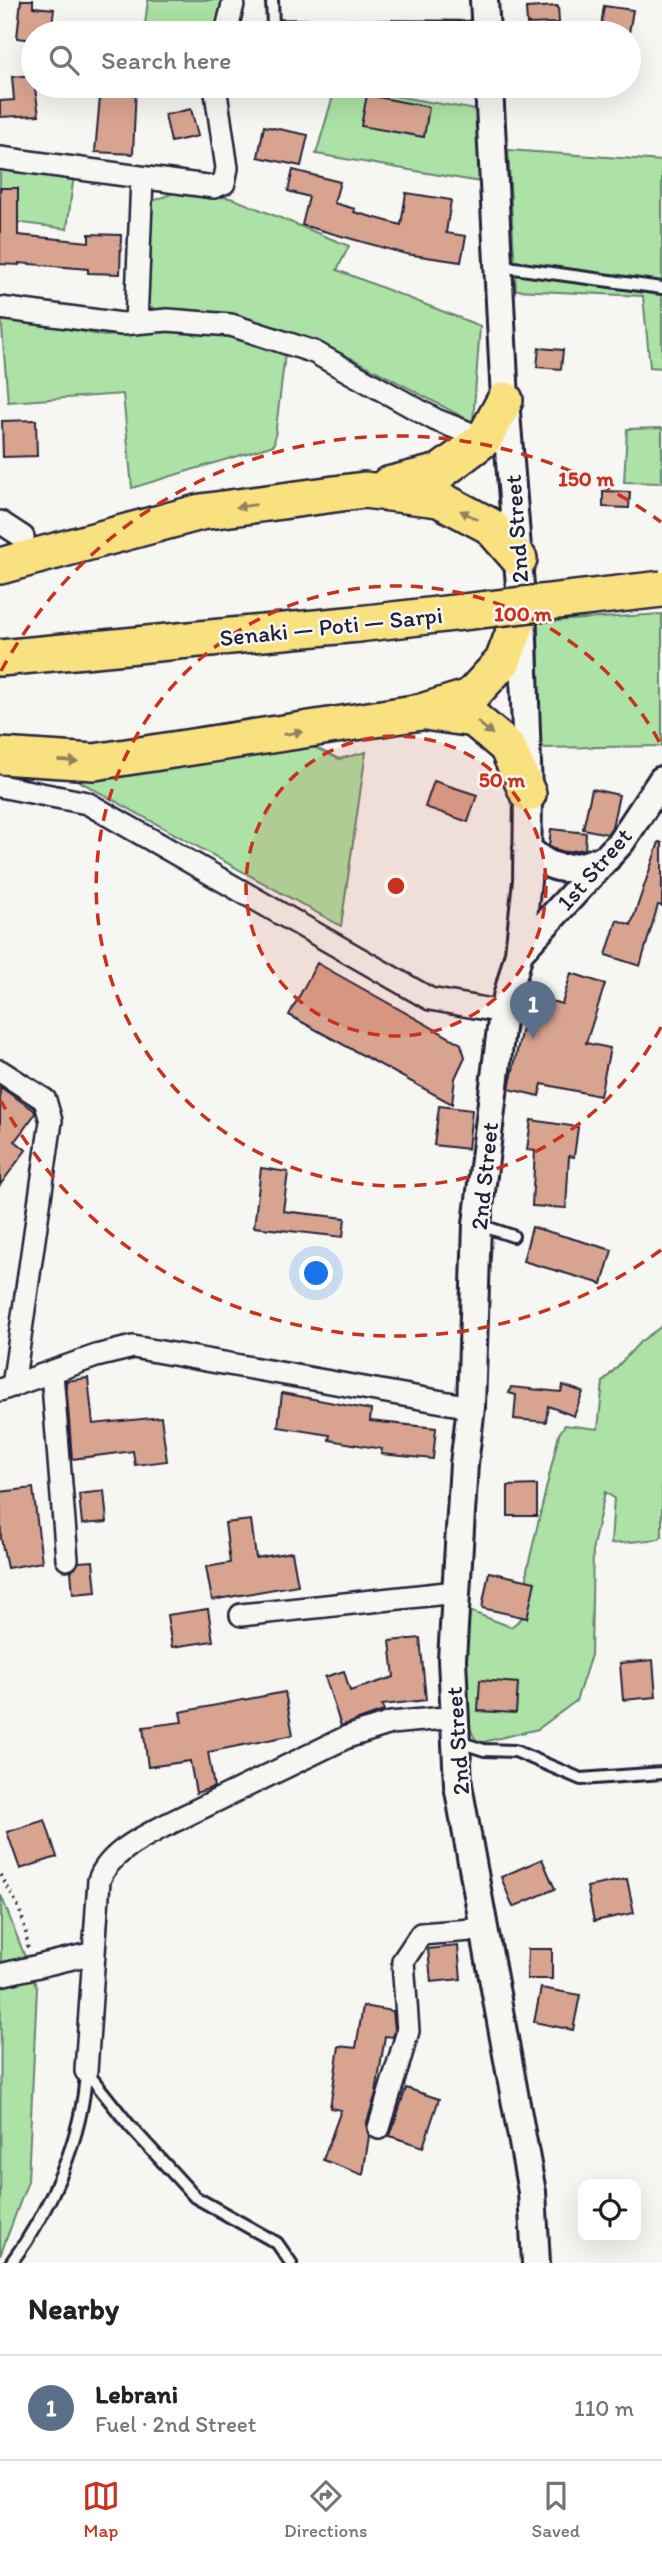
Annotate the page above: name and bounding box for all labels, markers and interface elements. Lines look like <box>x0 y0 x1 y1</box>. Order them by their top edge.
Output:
search box <box>21 21 641 98</box>
icon: search <box>45 41 83 79</box>
text: Search here <box>101 44 231 76</box>
text: 150 m <box>558 466 614 491</box>
street label: 2nd Street <box>498 474 534 584</box>
one-way arrow <box>235 500 257 511</box>
one-way arrow <box>458 509 478 521</box>
street label: Senaki — Poti — Sarpi <box>218 600 444 652</box>
text: 100 m <box>494 601 552 626</box>
one-way arrow <box>476 721 494 736</box>
one-way arrow <box>282 727 304 738</box>
one-way arrow <box>57 756 79 767</box>
text: 50 m <box>479 767 526 792</box>
street label: 1st Street <box>550 822 638 916</box>
centre of rings <box>384 874 408 898</box>
pin: 1 <box>510 981 556 1039</box>
street label: 2nd Street <box>464 1121 504 1231</box>
your location <box>299 1256 333 1290</box>
street label: 2nd Street <box>439 1686 475 1796</box>
map controls <box>578 2179 641 2242</box>
button: locate <box>578 2179 641 2242</box>
text: Nearby <box>28 2290 119 2327</box>
text: Lebrani <box>95 2378 178 2410</box>
text: 1 <box>46 2394 56 2422</box>
text: 110 m <box>574 2394 634 2422</box>
text: Fuel · 2nd Street <box>95 2410 256 2438</box>
tab: Map <box>82 2477 120 2542</box>
tab: Directions <box>284 2477 368 2542</box>
tab: Saved <box>532 2477 580 2542</box>

